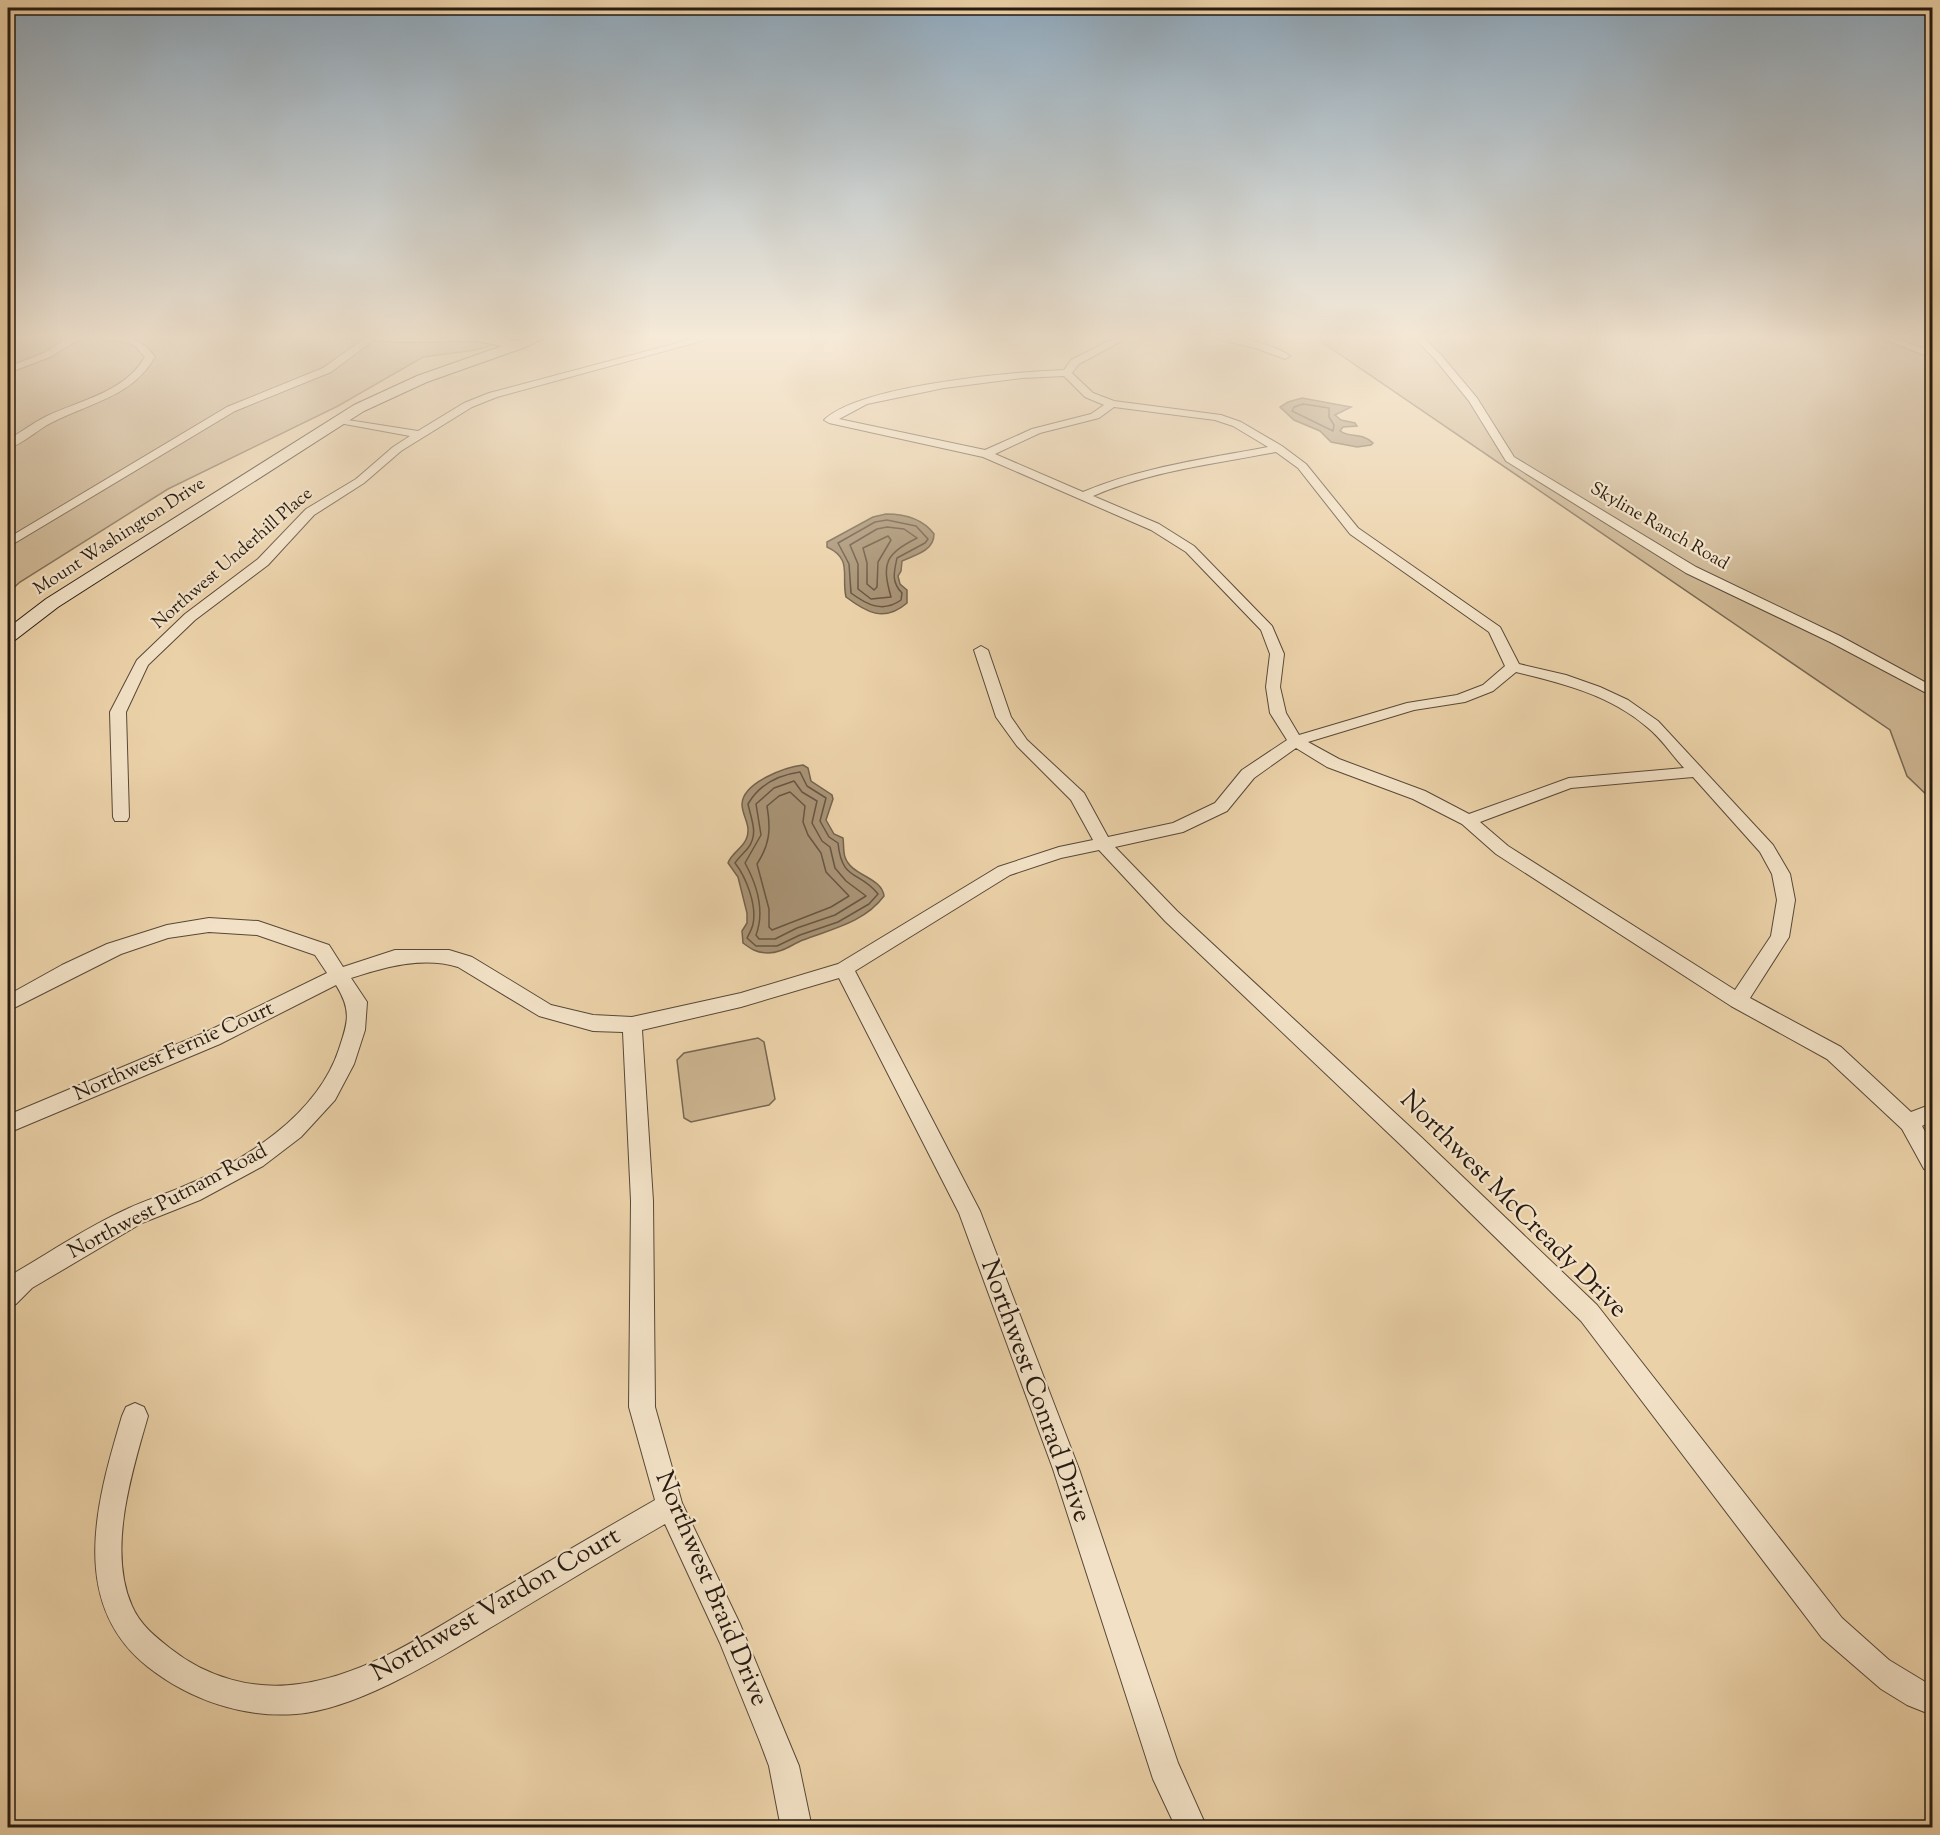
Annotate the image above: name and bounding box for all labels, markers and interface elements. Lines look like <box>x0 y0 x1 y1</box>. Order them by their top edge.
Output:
street label: Mount Washington Drive <box>29 472 211 602</box>
street label: Skyline Ranch Road <box>1585 477 1733 577</box>
street label: Northwest Underhill Place <box>147 482 319 636</box>
street label: Northwest Fernie Court <box>69 994 279 1110</box>
street label: Northwest McCready Drive <box>1391 1083 1635 1327</box>
street label: Northwest Putnam Road <box>63 1137 273 1267</box>
street label: Northwest Conrad Drive <box>970 1254 1100 1528</box>
street label: Northwest Braid Drive <box>645 1466 777 1712</box>
street label: Northwest Vardon Court <box>365 1518 628 1692</box>

